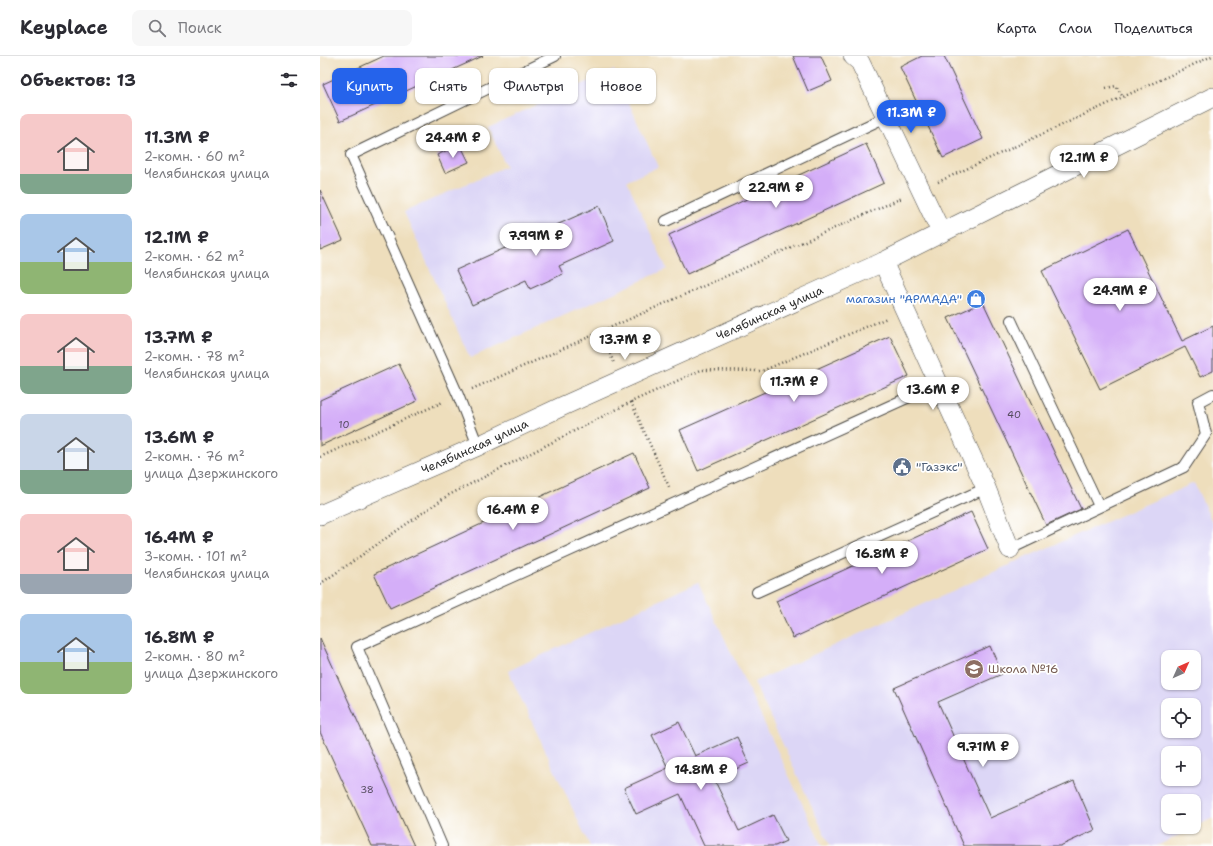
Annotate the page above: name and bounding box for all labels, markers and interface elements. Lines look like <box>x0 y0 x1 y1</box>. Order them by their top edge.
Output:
search box <box>132 10 412 46</box>
text: Keyplace <box>20 15 108 40</box>
icon: search <box>146 17 168 39</box>
text: Поиск <box>178 18 222 38</box>
text: Карта <box>996 19 1037 37</box>
text: Слои <box>1059 19 1092 37</box>
text: Поделиться <box>1114 19 1193 37</box>
chip: Купить <box>332 68 407 104</box>
chip: Снять <box>415 68 481 104</box>
chip: Фильтры <box>489 68 578 104</box>
chip: Новое <box>586 68 656 104</box>
text: Объектов: 13 <box>20 69 136 91</box>
icon: filters <box>278 69 300 91</box>
pin: 11.3M ₽ <box>874 100 948 134</box>
text: 11.3M ₽ <box>886 104 936 121</box>
pin: 24.4M ₽ <box>416 125 490 159</box>
text: 11.3M ₽ <box>144 126 210 148</box>
text: 24.4M ₽ <box>425 129 481 146</box>
icon: home <box>52 130 100 178</box>
pin: 12.1M ₽ <box>1047 145 1121 179</box>
text: 2-комн. · 60 m² <box>144 148 245 165</box>
text: 12.1M ₽ <box>1059 149 1109 166</box>
text: Челябинская улица <box>144 165 269 182</box>
pin: 22.9M ₽ <box>739 175 813 209</box>
text: 22.9M ₽ <box>748 179 804 196</box>
pin: 7.99M ₽ <box>499 223 573 257</box>
text: 12.1M ₽ <box>144 226 209 248</box>
text: 7.99M ₽ <box>508 227 564 244</box>
icon: home <box>52 230 100 278</box>
text: 2-комн. · 62 m² <box>144 248 244 265</box>
text: Челябинская улица <box>144 265 269 282</box>
pin: 24.9M ₽ <box>1083 278 1157 312</box>
street label: Челябинская улица <box>714 282 826 344</box>
text: 24.9M ₽ <box>1092 282 1148 299</box>
shop icon: магазин "АРМАДА" <box>965 288 987 310</box>
place label: магазин "АРМАДА" <box>846 291 962 307</box>
text: 13.7M ₽ <box>144 326 213 348</box>
pin: 13.7M ₽ <box>588 327 662 361</box>
icon: home <box>52 330 100 378</box>
text: 13.7M ₽ <box>599 331 651 348</box>
text: 2-комн. · 78 m² <box>144 348 245 365</box>
text: Челябинская улица <box>144 365 269 382</box>
pin: 11.7M ₽ <box>757 369 831 403</box>
text: 11.7M ₽ <box>769 373 819 390</box>
pin: 13.6M ₽ <box>896 377 970 411</box>
text: 13.6M ₽ <box>906 381 960 398</box>
house number: 40 <box>1007 408 1021 421</box>
street label: Челябинская улица <box>419 415 531 478</box>
house number: 10 <box>339 418 349 431</box>
text: 13.6M ₽ <box>144 426 214 448</box>
icon: home <box>52 430 100 478</box>
text: 2-комн. · 76 m² <box>144 448 245 465</box>
public building icon: "Газэкс" <box>891 456 913 478</box>
place label: "Газэкс" <box>916 459 963 475</box>
text: улица Дзержинского <box>144 465 278 482</box>
pin: 16.4M ₽ <box>476 497 550 531</box>
text: 16.4M ₽ <box>486 501 540 518</box>
text: 16.4M ₽ <box>144 526 214 548</box>
icon: home <box>52 530 100 578</box>
pin: 16.8M ₽ <box>845 541 919 575</box>
text: 16.8M ₽ <box>855 545 909 562</box>
text: 3-комн. · 101 m² <box>144 548 247 565</box>
text: Челябинская улица <box>144 565 269 582</box>
text: 16.8M ₽ <box>144 626 215 648</box>
icon: home <box>52 630 100 678</box>
text: 2-комн. · 80 m² <box>144 648 245 665</box>
north arrow <box>1161 650 1201 690</box>
map controls <box>1161 650 1201 834</box>
school or university icon: Школа №16 <box>963 658 985 680</box>
place label: Школа №16 <box>988 661 1058 677</box>
text: улица Дзержинского <box>144 665 278 682</box>
button: locate <box>1161 698 1201 738</box>
pin: 9.71M ₽ <box>946 734 1020 768</box>
text: 9.71M ₽ <box>957 738 1009 755</box>
button: + <box>1161 746 1201 786</box>
pin: 14.8M ₽ <box>664 757 738 791</box>
text: 14.8M ₽ <box>674 761 728 778</box>
house number: 38 <box>360 783 374 796</box>
button: − <box>1161 794 1201 834</box>

